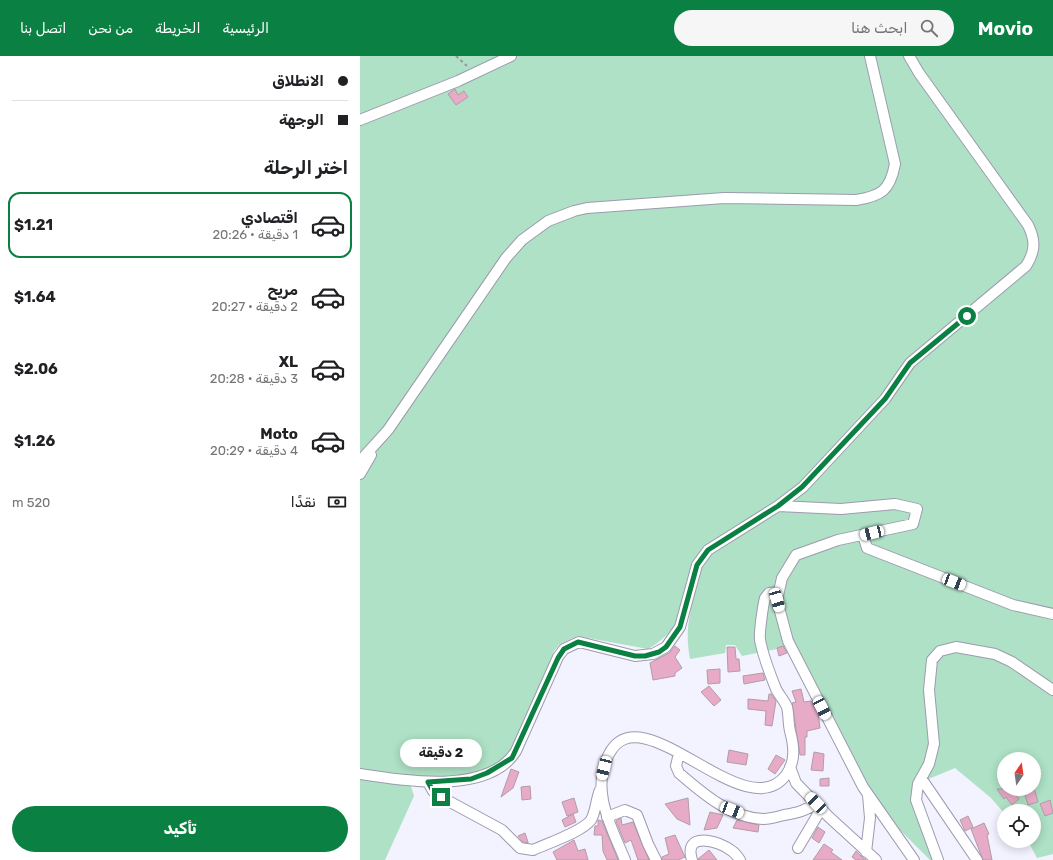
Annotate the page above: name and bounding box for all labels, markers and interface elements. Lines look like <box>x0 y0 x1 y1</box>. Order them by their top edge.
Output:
search box <box>674 10 954 46</box>
icon: search <box>918 17 940 39</box>
text: Movio <box>978 17 1033 40</box>
text: ابحث هنا <box>851 19 908 37</box>
text: اتصل بنا <box>20 20 66 37</box>
text: من نحن <box>88 20 133 37</box>
text: الخريطة <box>155 20 200 37</box>
text: الرئيسية <box>222 20 269 37</box>
text: الانطلاق <box>272 72 324 90</box>
text: الوجهة <box>279 111 324 129</box>
text: اختر الرحلة <box>264 157 348 179</box>
icon: car <box>310 207 346 243</box>
text: اقتصادي <box>241 209 298 227</box>
text: $1.21 <box>14 216 53 234</box>
text: 1 دقيقة · 20:26 <box>212 227 298 242</box>
icon: car <box>310 279 346 315</box>
text: مريح <box>267 281 298 299</box>
text: $1.64 <box>14 288 56 306</box>
text: 2 دقيقة · 20:27 <box>212 299 298 314</box>
route start <box>958 307 976 325</box>
icon: car <box>310 351 346 387</box>
text: XL <box>279 353 298 371</box>
text: $2.06 <box>14 360 58 378</box>
text: 3 دقيقة · 20:28 <box>210 371 298 386</box>
icon: car <box>310 423 346 459</box>
text: Moto <box>260 425 298 443</box>
text: $1.26 <box>14 432 55 450</box>
text: 4 دقيقة · 20:29 <box>210 443 298 458</box>
icon: cash <box>326 491 348 513</box>
text: نقدًا <box>291 493 316 511</box>
text: 520 m <box>12 495 50 510</box>
car <box>859 524 885 542</box>
car <box>941 572 967 592</box>
car <box>768 587 786 613</box>
car <box>811 695 833 721</box>
callout: 2 دقيقة <box>400 739 482 767</box>
text: 2 دقيقة <box>419 745 463 760</box>
north arrow <box>997 752 1041 796</box>
map controls <box>997 752 1041 848</box>
car <box>595 755 613 781</box>
route end <box>432 788 450 806</box>
car <box>803 790 829 816</box>
car <box>719 800 745 820</box>
button: locate <box>997 804 1041 848</box>
button: تأكيد <box>12 806 348 852</box>

